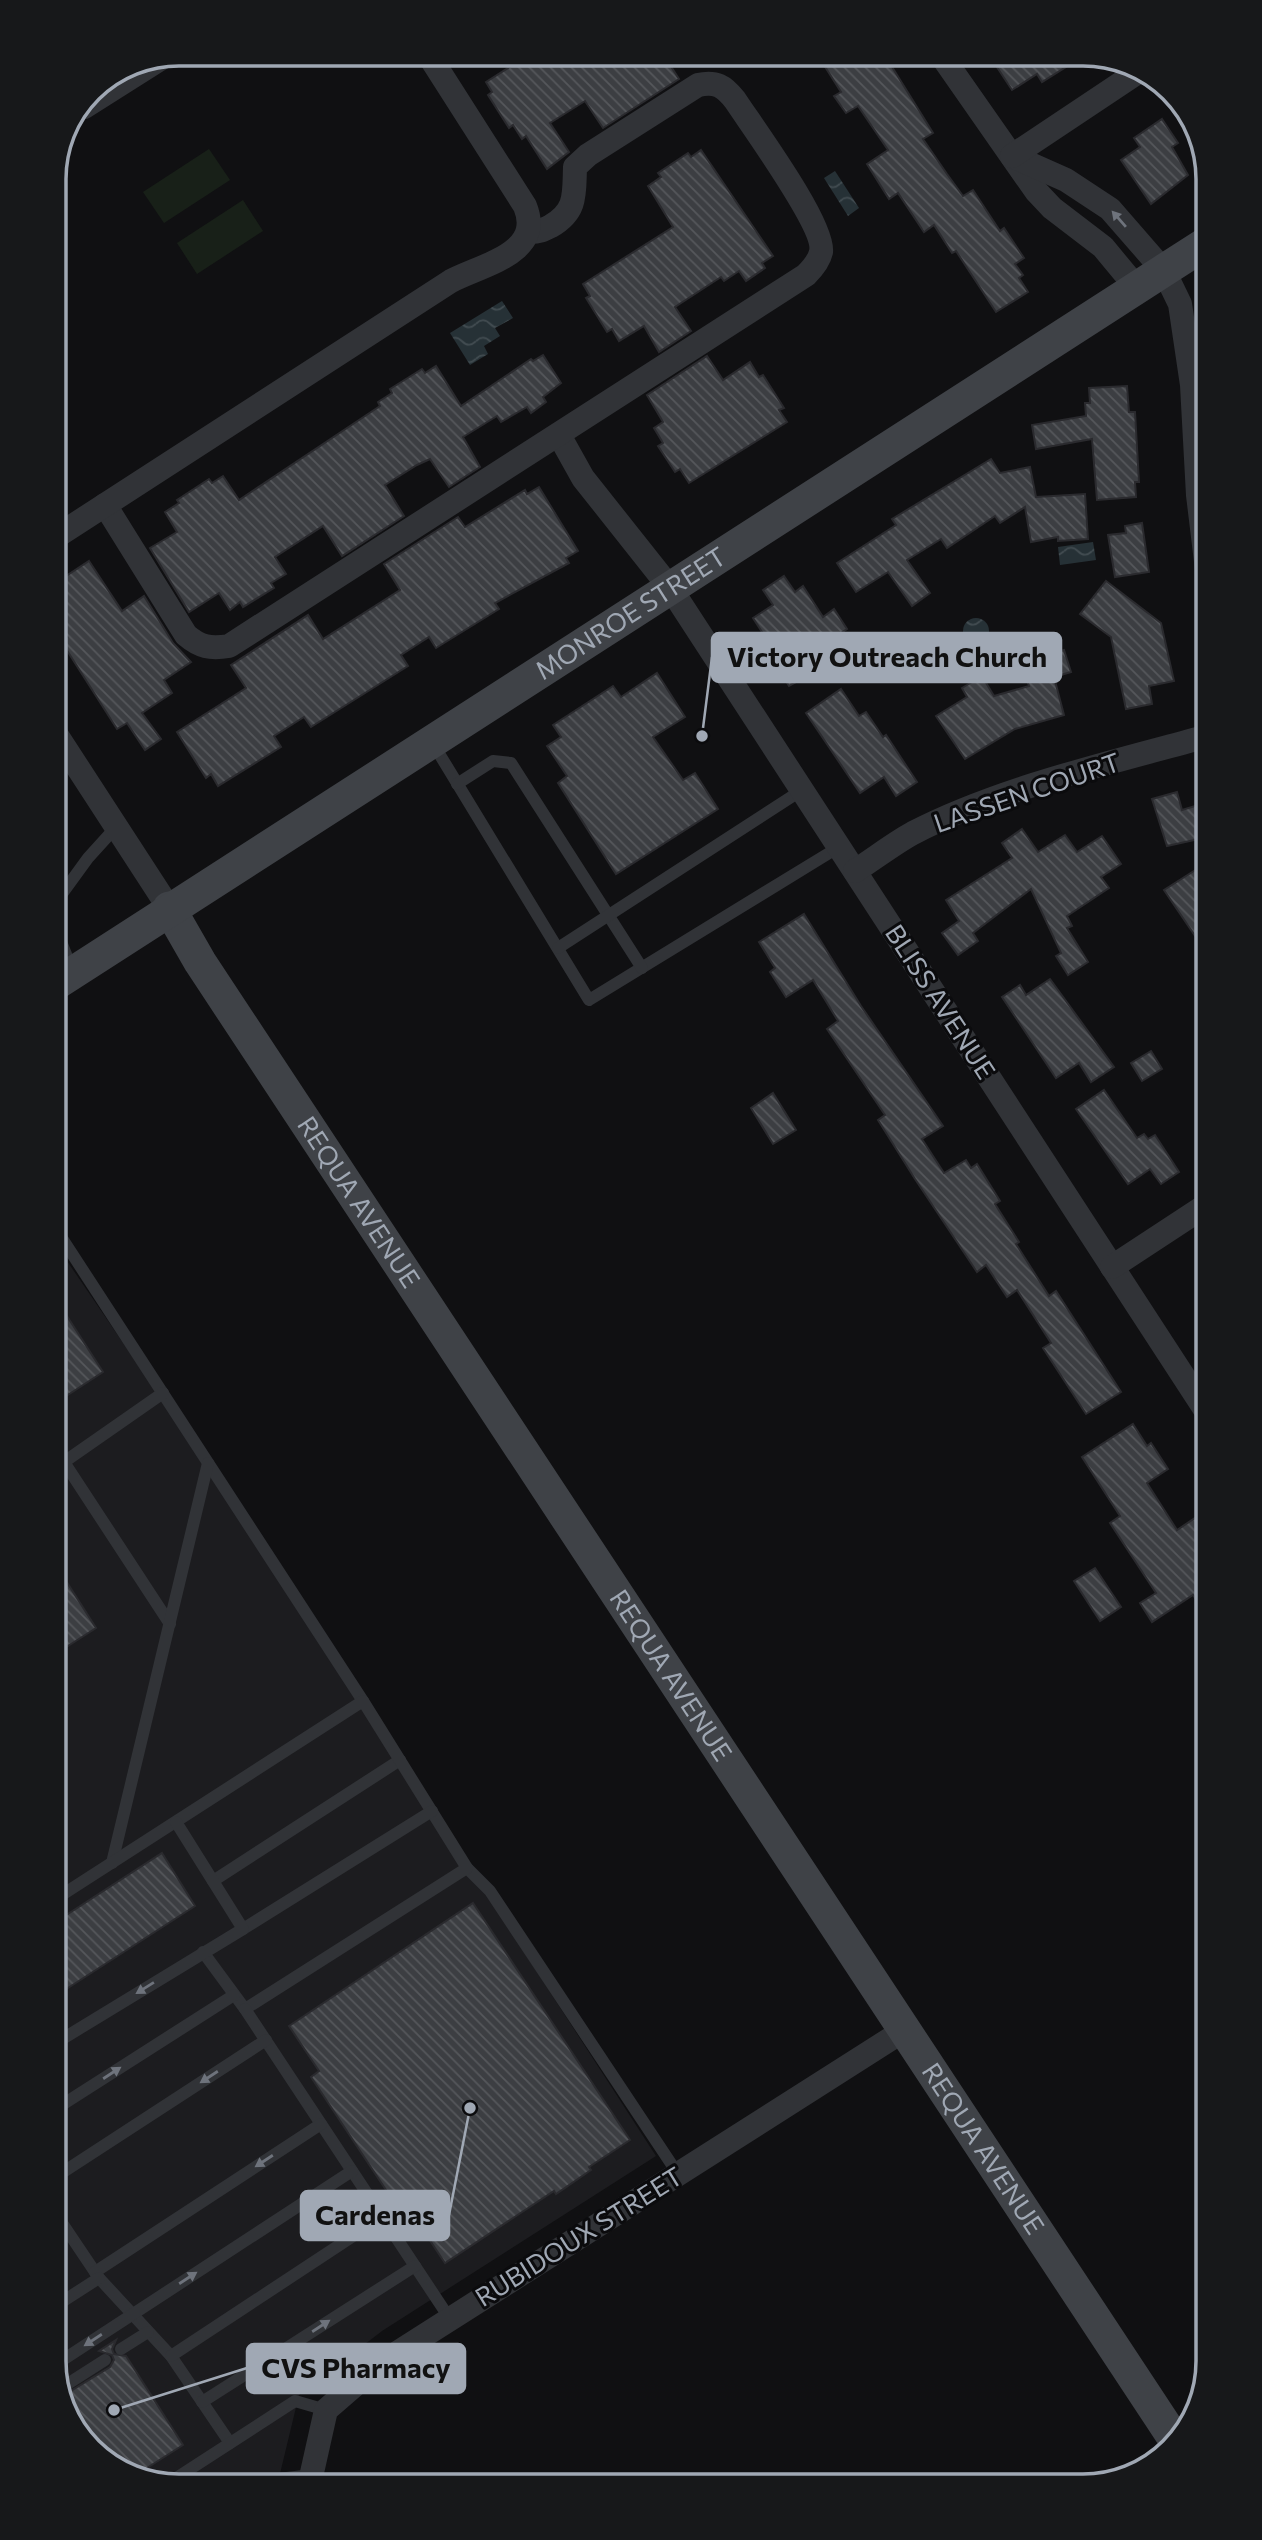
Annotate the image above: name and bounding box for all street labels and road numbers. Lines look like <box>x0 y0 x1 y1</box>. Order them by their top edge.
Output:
street label: MONROE STREET <box>529 540 731 685</box>
street label: LASSEN COURT <box>929 745 1124 838</box>
street label: BLISS AVENUE <box>880 918 1003 1084</box>
street label: REQUA AVENUE <box>292 1110 427 1293</box>
street label: REQUA AVENUE <box>604 1583 740 1766</box>
street label: REQUA AVENUE <box>916 2056 1052 2239</box>
street label: RUBIDOUX STREET <box>469 2159 688 2312</box>

